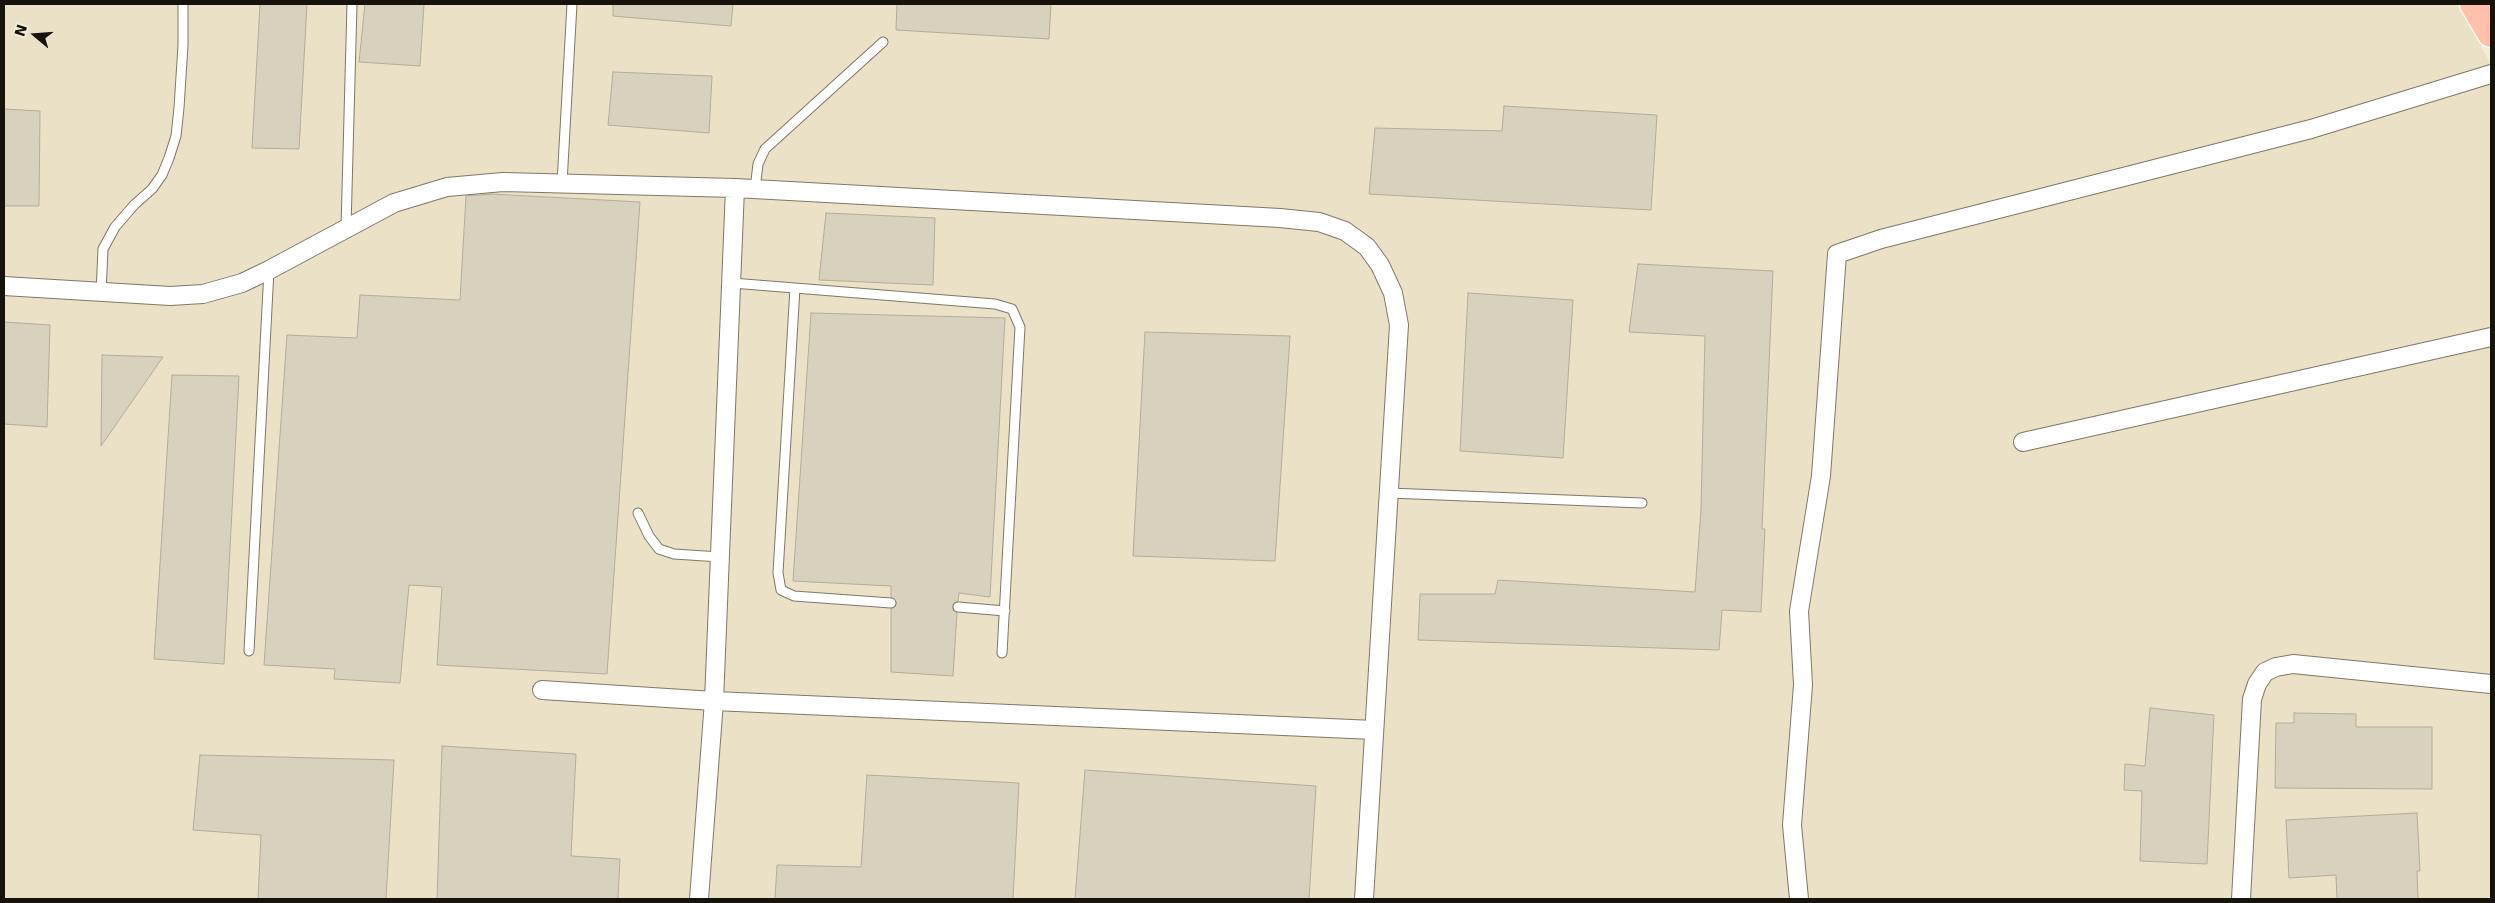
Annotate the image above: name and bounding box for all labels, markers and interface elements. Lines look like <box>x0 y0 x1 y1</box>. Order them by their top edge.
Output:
north arrow <box>10 10 60 60</box>
text: N <box>11 22 30 38</box>

